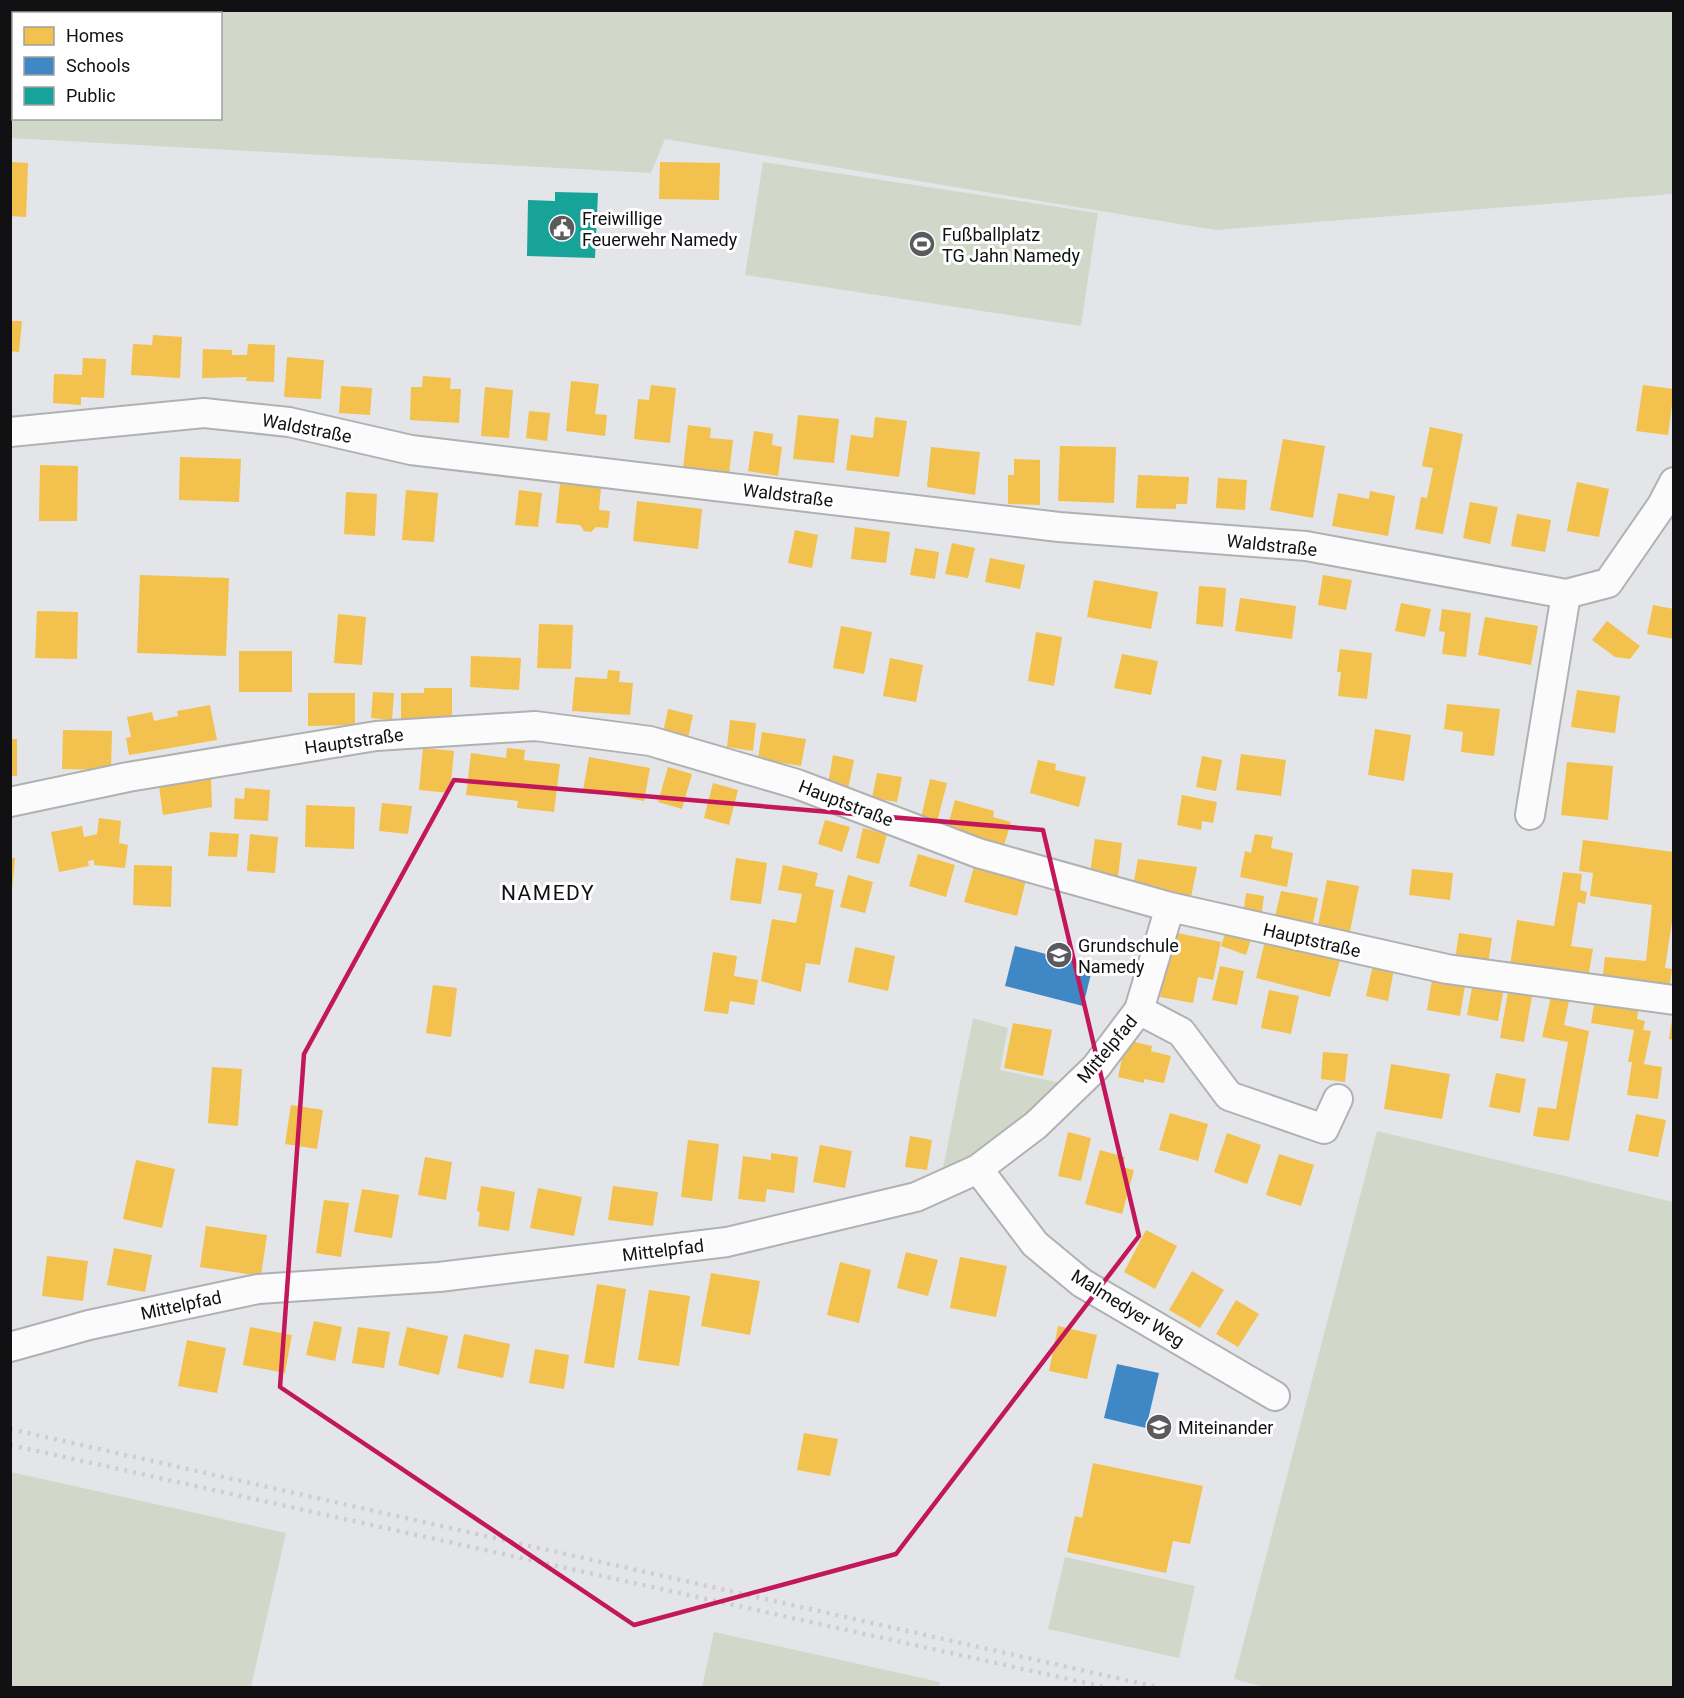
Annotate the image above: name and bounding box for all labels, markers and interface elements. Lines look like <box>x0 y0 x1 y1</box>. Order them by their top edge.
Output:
legend <box>12 12 222 120</box>
text: Homes <box>66 25 124 46</box>
text: Schools <box>66 55 130 76</box>
text: Public <box>66 85 116 106</box>
place label: Freiwillige Feuerwehr Namedy <box>582 208 738 250</box>
public building icon: Freiwillige Feuerwehr Namedy <box>547 213 577 243</box>
place label: Fußballplatz TG Jahn Namedy <box>942 224 1080 266</box>
sports icon: Fußballplatz TG Jahn Namedy <box>907 229 937 259</box>
street label: Waldstraße <box>260 409 354 447</box>
street label: Waldstraße <box>742 479 834 511</box>
street label: Waldstraße <box>1226 530 1318 560</box>
street label: Hauptstraße <box>303 724 405 758</box>
street label: Hauptstraße <box>796 775 896 831</box>
district label: NAMEDY <box>501 881 595 905</box>
street label: Hauptstraße <box>1261 919 1363 961</box>
place label: Grundschule Namedy <box>1078 935 1179 977</box>
school or university icon: Grundschule Namedy <box>1044 940 1074 970</box>
street label: Mittelpfad <box>1073 1011 1141 1087</box>
street label: Mittelpfad <box>621 1235 705 1265</box>
street label: Malmedyer Weg <box>1068 1265 1188 1351</box>
street label: Mittelpfad <box>139 1286 223 1324</box>
school or university icon: Miteinander <box>1144 1412 1174 1442</box>
place label: Miteinander <box>1178 1417 1273 1438</box>

